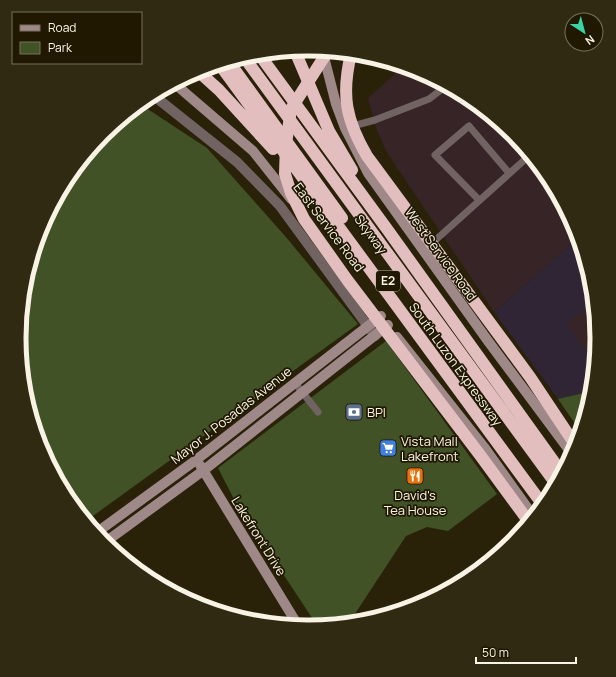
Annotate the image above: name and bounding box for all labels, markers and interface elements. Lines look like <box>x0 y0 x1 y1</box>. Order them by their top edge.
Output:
legend <box>12 12 142 64</box>
north arrow <box>564 12 604 52</box>
text: Road <box>48 19 76 36</box>
text: N <box>582 32 598 49</box>
text: Park <box>48 39 73 56</box>
street label: East Service Road <box>290 179 368 275</box>
street label: West Service Road <box>401 204 481 304</box>
street label: Skyway <box>351 211 391 257</box>
road number: E2 <box>376 271 400 291</box>
street label: South Luzon Expressway <box>405 299 507 429</box>
street label: Mayor J. Posadas Avenue <box>167 362 296 468</box>
bank icon: BPI <box>344 402 364 422</box>
place label: BPI <box>367 403 386 421</box>
place label: Vista Mall Lakefront <box>401 432 459 465</box>
supermarket icon: Vista Mall Lakefront <box>378 438 398 458</box>
restaurant icon: David's Tea House <box>405 466 425 486</box>
place label: David's Tea House <box>384 486 447 519</box>
street label: Lakefront Drive <box>227 493 291 580</box>
scale bar <box>476 639 576 665</box>
text: 50 m <box>482 644 509 661</box>

